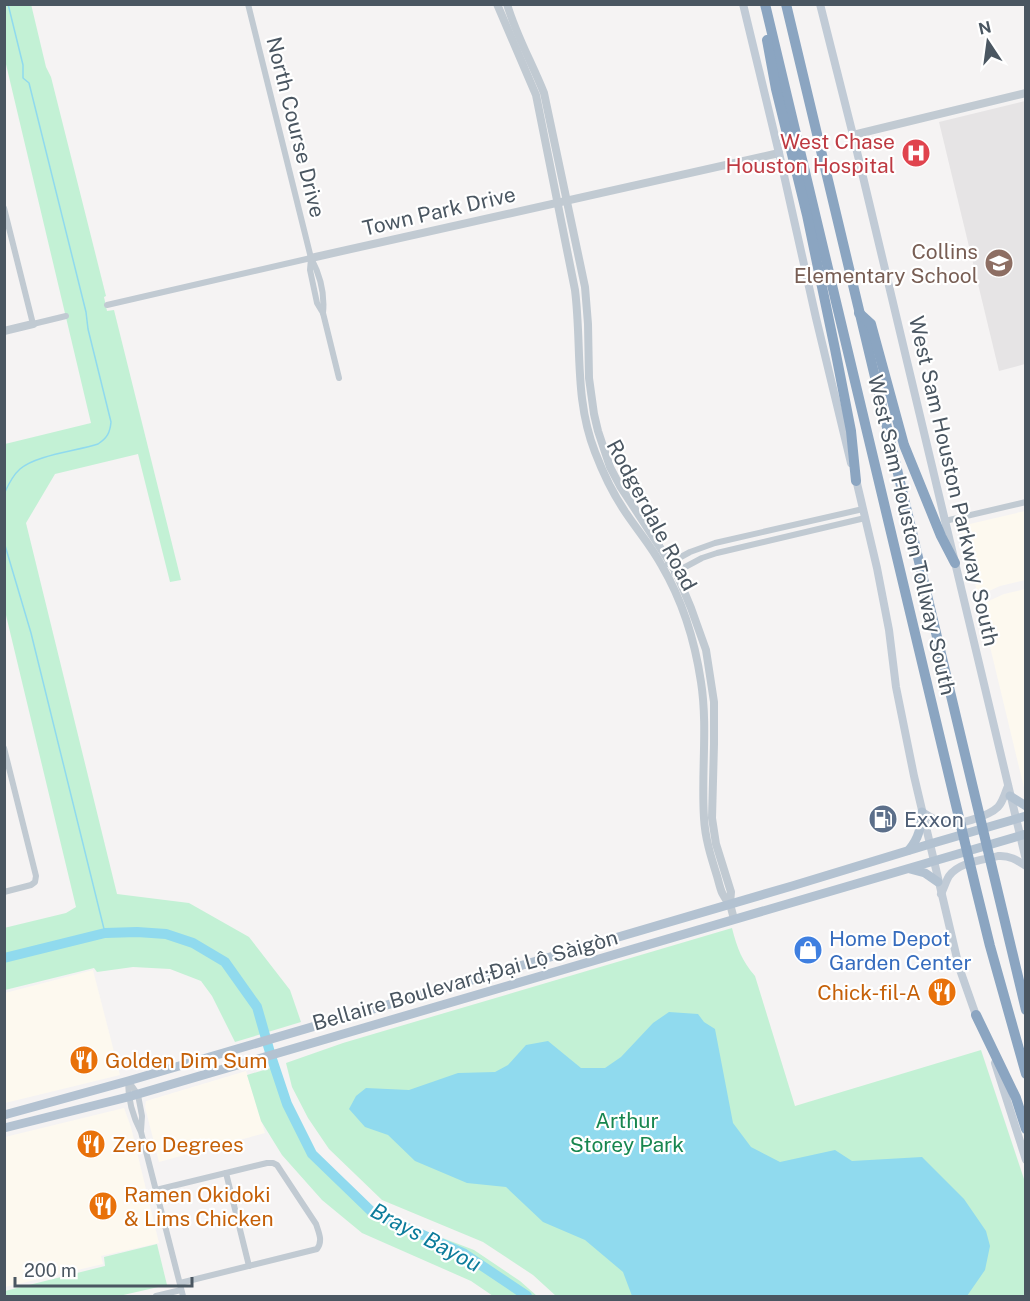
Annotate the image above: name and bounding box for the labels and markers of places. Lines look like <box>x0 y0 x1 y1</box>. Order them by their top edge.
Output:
place label: West Chase Houston Hospital <box>726 129 895 178</box>
hospital icon: West Chase Houston Hospital <box>900 137 932 169</box>
place label: Collins Elementary School <box>794 239 978 288</box>
school or university icon: Collins Elementary School <box>983 247 1015 279</box>
fuel station icon: Exxon <box>867 803 899 835</box>
place label: Exxon <box>904 807 964 832</box>
place label: Home Depot Garden Center <box>829 926 972 975</box>
shop icon: Home Depot Garden Center <box>792 934 824 966</box>
restaurant icon: Chick-fil-A <box>926 976 958 1008</box>
place label: Chick-fil-A <box>817 980 921 1005</box>
restaurant icon: Golden Dim Sum <box>68 1044 100 1076</box>
place label: Golden Dim Sum <box>105 1048 267 1073</box>
restaurant icon: Zero Degrees <box>75 1128 107 1160</box>
place label: Zero Degrees <box>112 1132 244 1157</box>
place label: Ramen Okidoki & Lims Chicken <box>124 1182 274 1231</box>
restaurant icon: Ramen Okidoki & Lims Chicken <box>87 1190 119 1222</box>

